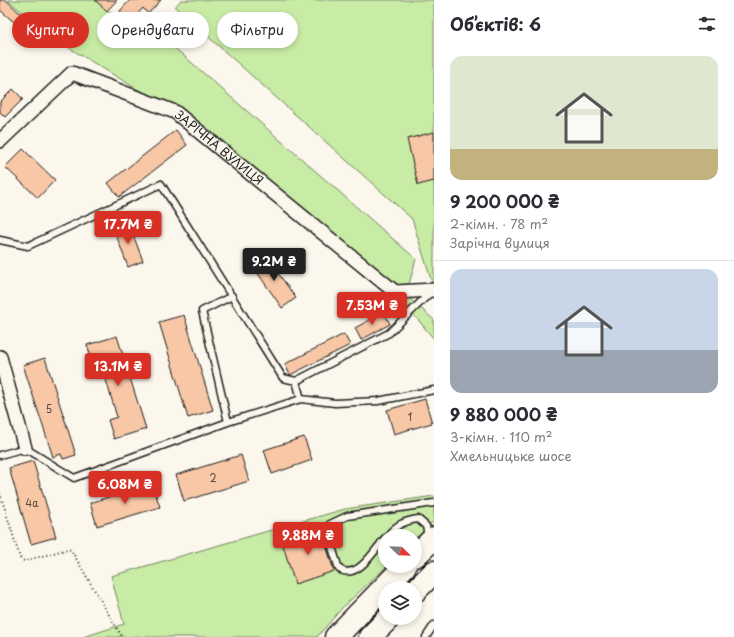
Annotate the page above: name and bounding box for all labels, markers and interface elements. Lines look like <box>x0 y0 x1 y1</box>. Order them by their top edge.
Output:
text: Об’єктів: 6 <box>450 11 541 37</box>
chip: Купити <box>12 12 89 48</box>
chip: Орендувати <box>97 12 209 48</box>
chip: Фільтри <box>217 12 298 48</box>
icon: filters <box>696 13 718 35</box>
icon: home <box>548 82 620 154</box>
street label: ЗАРІЧНА ВУЛИЦЯ <box>172 106 268 189</box>
text: 9 200 000 ₴ <box>450 188 559 214</box>
pin: 17.7M ₴ <box>91 211 165 245</box>
text: 17.7M ₴ <box>103 214 153 233</box>
text: 2-кімн. · 78 m² <box>450 214 548 233</box>
text: Зарічна вулиця <box>450 233 550 252</box>
pin: 9.2M ₴ <box>241 248 307 282</box>
text: 9.2M ₴ <box>252 251 296 270</box>
pin: 7.53M ₴ <box>335 292 409 326</box>
text: 7.53M ₴ <box>346 295 398 314</box>
icon: home <box>548 295 620 367</box>
pin: 13.1M ₴ <box>81 353 155 387</box>
text: 13.1M ₴ <box>94 356 142 375</box>
house number: 5 <box>46 401 52 416</box>
text: 9 880 000 ₴ <box>450 401 557 427</box>
house number: 1 <box>408 409 412 424</box>
text: 3-кімн. · 110 m² <box>450 427 552 446</box>
text: Хмельницьке шосе <box>450 446 571 465</box>
house number: 2 <box>209 470 217 485</box>
pin: 6.08M ₴ <box>88 471 162 505</box>
text: 6.08M ₴ <box>98 474 152 493</box>
house number: 4а <box>26 495 39 510</box>
pin: 9.88M ₴ <box>271 522 345 556</box>
text: 9.88M ₴ <box>282 525 334 544</box>
north arrow <box>378 529 422 573</box>
map controls <box>378 529 422 625</box>
button: layers <box>378 581 422 625</box>

